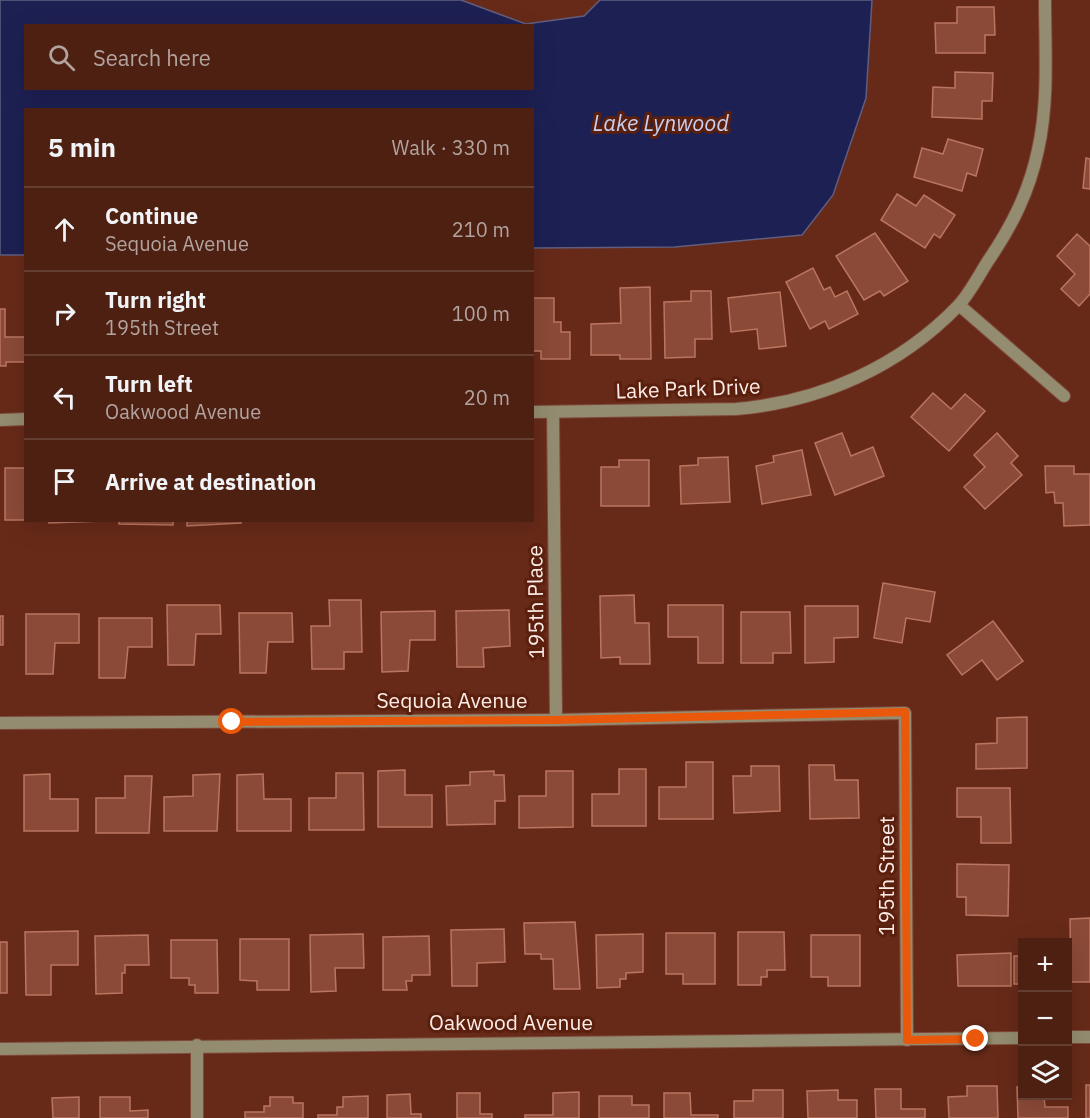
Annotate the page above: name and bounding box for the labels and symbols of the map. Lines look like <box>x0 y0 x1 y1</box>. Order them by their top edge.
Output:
water label: Lake Lynwood <box>593 108 729 137</box>
street label: Lake Park Drive <box>615 371 761 405</box>
street label: 195th Place <box>520 545 550 659</box>
street label: Sequoia Avenue <box>376 686 528 714</box>
route start <box>218 708 244 734</box>
street label: 195th Street <box>872 816 900 936</box>
street label: Oakwood Avenue <box>429 1008 593 1036</box>
route end <box>962 1025 988 1051</box>

